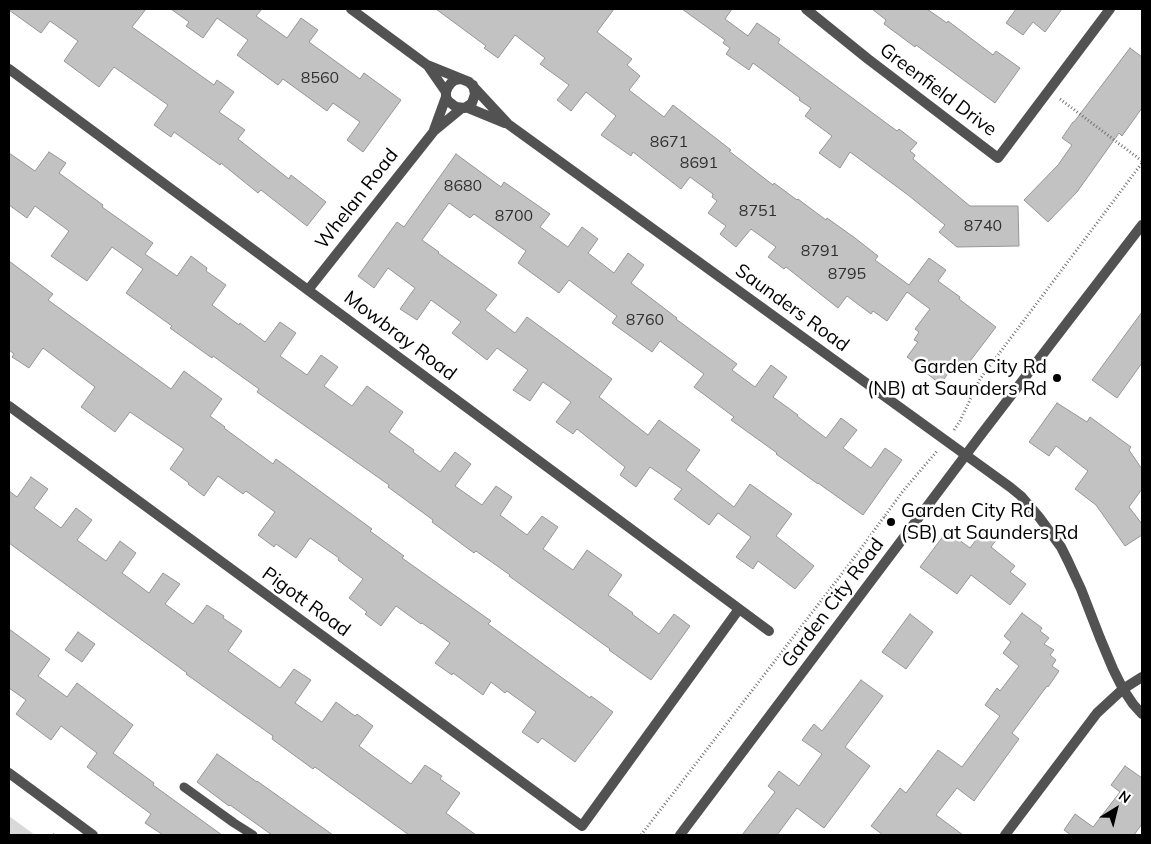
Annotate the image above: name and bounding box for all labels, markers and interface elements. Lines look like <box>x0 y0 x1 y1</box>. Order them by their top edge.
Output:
street label: Greenfield Drive <box>875 39 1001 141</box>
house number: 8560 <box>301 68 339 88</box>
house number: 8671 <box>650 132 688 152</box>
street label: Whelan Road <box>311 144 403 254</box>
house number: 8691 <box>680 153 718 173</box>
house number: 8680 <box>444 176 482 196</box>
house number: 8751 <box>739 201 777 221</box>
house number: 8700 <box>495 206 533 226</box>
house number: 8740 <box>964 216 1002 236</box>
house number: 8791 <box>801 241 839 261</box>
street label: Saunders Road <box>731 259 853 357</box>
house number: 8795 <box>828 264 866 284</box>
street label: Mowbray Road <box>339 286 461 386</box>
house number: 8760 <box>626 310 664 330</box>
place label: Garden City Rd (NB) at Saunders Rd <box>867 356 1047 400</box>
marker: Garden City Rd (NB) at Saunders Rd <box>1051 372 1063 384</box>
place label: Garden City Rd (SB) at Saunders Rd <box>901 500 1078 544</box>
marker: Garden City Rd (SB) at Saunders Rd <box>885 516 897 528</box>
street label: Garden City Road <box>777 534 889 672</box>
street label: Pigott Road <box>257 562 355 642</box>
north arrow <box>1091 784 1141 834</box>
text: N <box>1115 786 1134 807</box>

